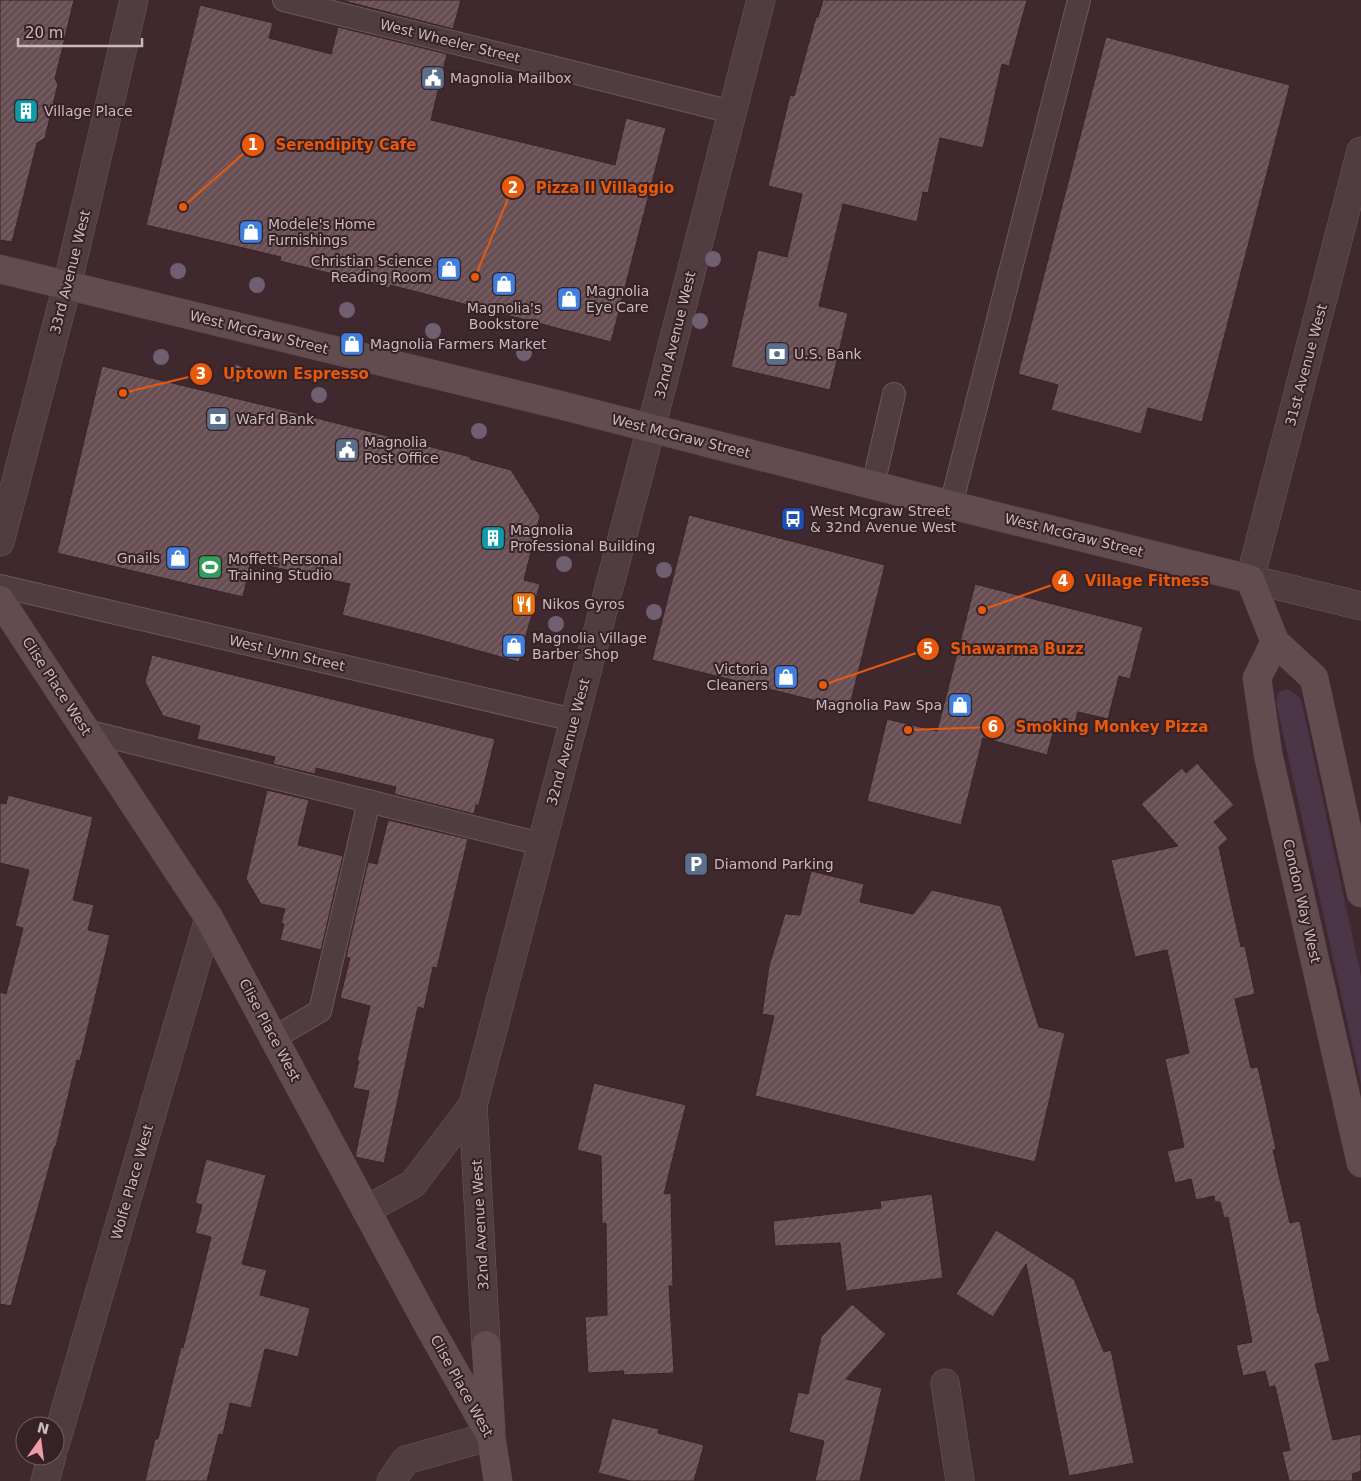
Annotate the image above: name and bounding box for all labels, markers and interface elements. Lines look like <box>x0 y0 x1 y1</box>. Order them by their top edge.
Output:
scale bar <box>18 15 141 47</box>
street label: West Wheeler Street <box>378 16 522 66</box>
text: 20 m <box>25 24 63 42</box>
public building icon: Magnolia Mailbox <box>420 65 446 91</box>
place label: Magnolia Mailbox <box>450 70 572 86</box>
building icon: Village Place <box>13 98 39 124</box>
place label: Village Place <box>44 103 133 119</box>
callout: Serendipity Cafe <box>241 130 427 160</box>
text: 1 <box>248 136 258 154</box>
text: Serendipity Cafe <box>276 136 416 154</box>
callout: Pizza Il Villaggio <box>501 172 685 202</box>
text: 2 <box>508 179 518 197</box>
text: Pizza Il Villaggio <box>536 179 674 197</box>
street label: 33rd Avenue West <box>47 208 93 336</box>
place label: Modele's Home Furnishings <box>268 216 376 248</box>
shop icon: Modele's Home Furnishings <box>238 219 264 245</box>
place label: Christian Science Reading Room <box>311 253 432 285</box>
shop icon: Christian Science Reading Room <box>436 256 462 282</box>
street label: 32nd Avenue West <box>651 269 699 400</box>
shop icon: Magnolia's Bookstore <box>491 271 517 297</box>
place label: Magnolia Eye Care <box>586 283 649 315</box>
shop icon: Magnolia Eye Care <box>556 286 582 312</box>
place label: Magnolia's Bookstore <box>467 300 541 332</box>
street label: 31st Avenue West <box>1282 302 1330 428</box>
street label: West McGraw Street <box>188 307 330 357</box>
shop icon: Magnolia Farmers Market <box>339 331 365 357</box>
place label: Magnolia Farmers Market <box>370 336 547 352</box>
bank icon: U.S. Bank <box>764 341 790 367</box>
place label: U.S. Bank <box>794 346 863 362</box>
callout: Uptown Espresso <box>188 359 379 389</box>
text: 3 <box>196 365 206 383</box>
text: Uptown Espresso <box>223 365 369 383</box>
bank icon: WaFd Bank <box>205 406 231 432</box>
place label: WaFd Bank <box>236 411 315 427</box>
street label: West McGraw Street <box>610 411 752 461</box>
place label: Magnolia Post Office <box>364 434 439 466</box>
public building icon: Magnolia Post Office <box>334 437 360 463</box>
place label: West Mcgraw Street & 32nd Avenue West <box>810 503 957 535</box>
bus stop icon: West Mcgraw Street & 32nd Avenue West <box>780 506 806 532</box>
street label: West McGraw Street <box>1003 510 1145 560</box>
place label: Magnolia Professional Building <box>510 522 655 554</box>
building icon: Magnolia Professional Building <box>480 525 506 551</box>
shop icon: Gnails <box>165 545 191 571</box>
place label: Gnails <box>117 550 160 566</box>
place label: Moffett Personal Training Studio <box>227 551 342 583</box>
sports icon: Moffett Personal Training Studio <box>197 554 223 580</box>
callout: Village Fitness <box>1050 566 1219 596</box>
text: 4 <box>1058 572 1068 590</box>
text: Village Fitness <box>1085 572 1209 590</box>
restaurant icon: Nikos Gyros <box>511 591 537 617</box>
place label: Nikos Gyros <box>542 596 625 612</box>
place label: Magnolia Village Barber Shop <box>532 630 647 662</box>
street label: West Lynn Street <box>228 632 347 674</box>
shop icon: Magnolia Village Barber Shop <box>501 633 527 659</box>
street label: Clise Place West <box>19 634 95 739</box>
callout: Shawarma Buzz <box>916 634 1094 664</box>
text: 5 <box>923 640 933 658</box>
text: Shawarma Buzz <box>950 640 1084 658</box>
place label: Victoria Cleaners <box>707 661 768 693</box>
shop icon: Victoria Cleaners <box>773 664 799 690</box>
street label: 32nd Avenue West <box>543 676 593 807</box>
shop icon: Magnolia Paw Spa <box>947 692 973 718</box>
place label: Magnolia Paw Spa <box>816 697 942 713</box>
callout: Smoking Monkey Pizza <box>981 712 1218 742</box>
text: 6 <box>988 718 998 736</box>
text: Smoking Monkey Pizza <box>1016 718 1208 736</box>
street label: Condon Way West <box>1280 837 1324 965</box>
parking icon: Diamond Parking <box>683 851 709 877</box>
place label: Diamond Parking <box>714 856 834 872</box>
street label: Clise Place West <box>236 976 304 1085</box>
street label: Wolfe Place West <box>108 1122 156 1242</box>
street label: 32nd Avenue West <box>469 1159 491 1291</box>
street label: Clise Place West <box>427 1332 497 1440</box>
north arrow <box>15 1416 65 1466</box>
text: N <box>36 1419 51 1438</box>

